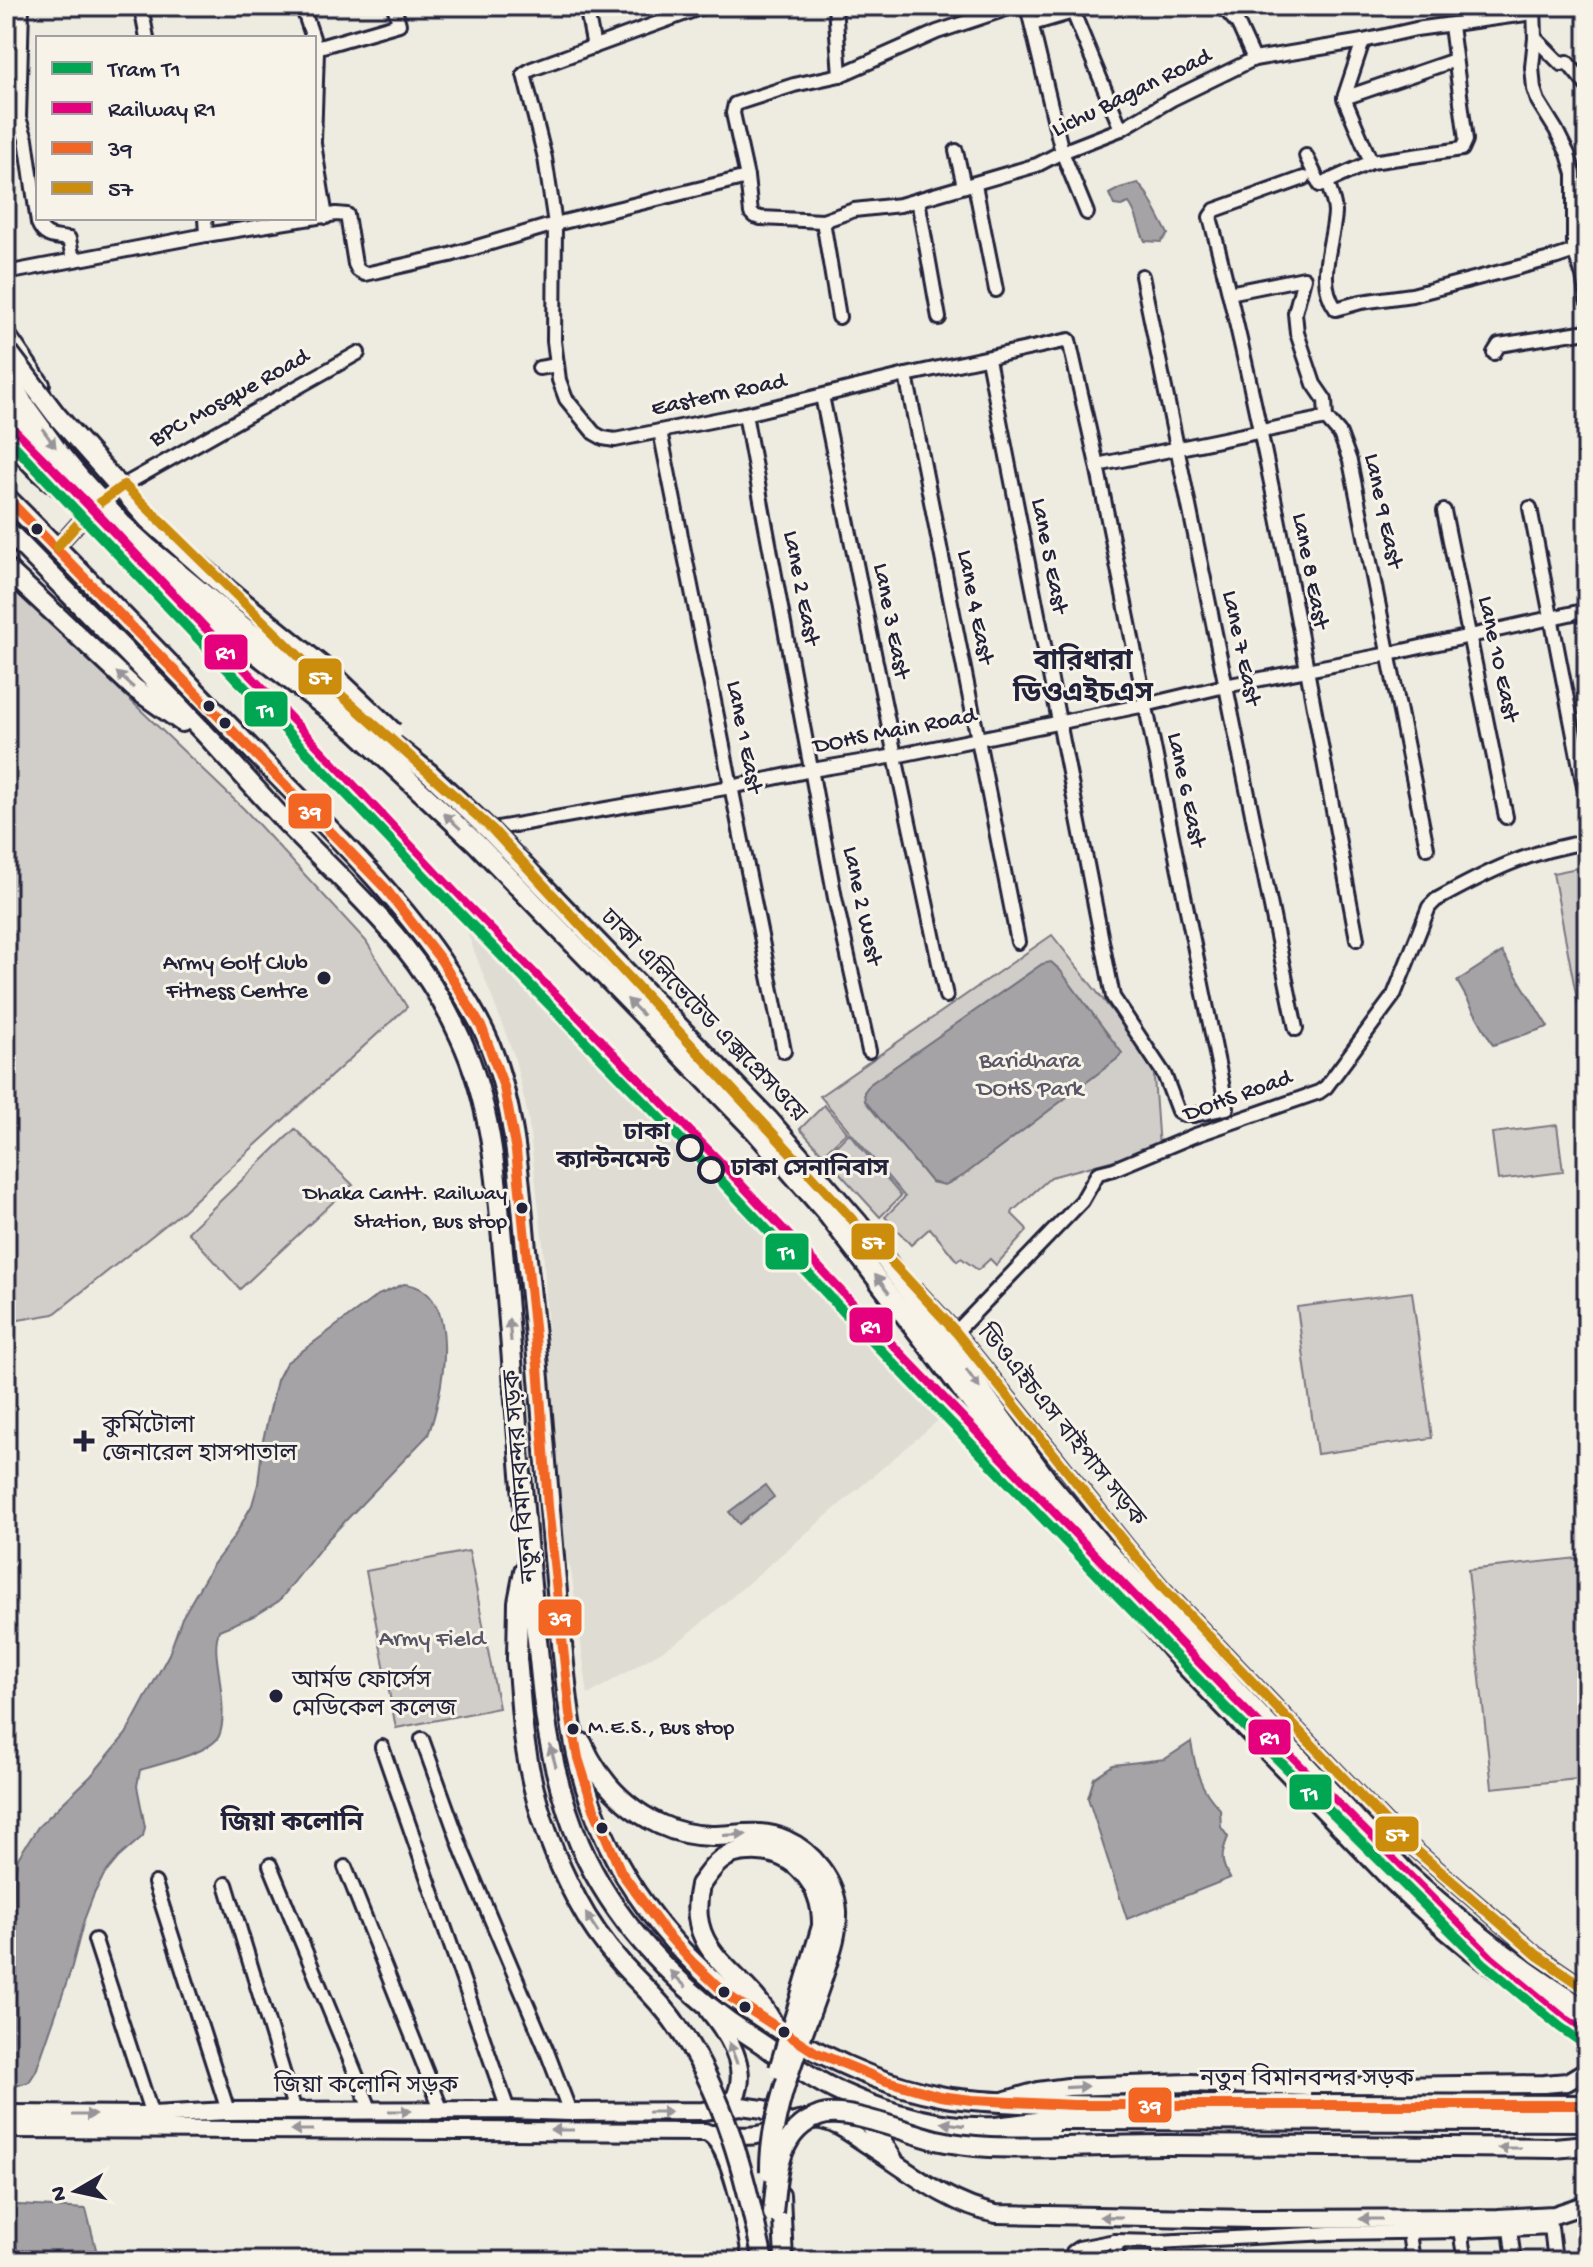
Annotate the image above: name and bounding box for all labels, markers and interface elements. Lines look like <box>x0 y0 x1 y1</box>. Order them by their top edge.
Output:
legend <box>36 36 316 220</box>
street label: Lichu Bagan Road <box>1047 42 1218 145</box>
text: Tram T1 <box>106 57 181 86</box>
text: Railway R1 <box>108 97 216 126</box>
text: 39 <box>107 137 132 166</box>
text: 57 <box>108 177 134 206</box>
street label: BPC Mosque Road <box>144 342 317 455</box>
street label: Eastern Road <box>649 367 791 424</box>
one-way arrow <box>40 428 56 448</box>
street label: Lane 9 East <box>1356 451 1409 573</box>
street label: Lane 5 East <box>1023 496 1074 618</box>
street label: Lane 8 East <box>1284 511 1335 634</box>
unlabelled marker <box>29 521 45 537</box>
street label: Lane 2 East <box>775 528 826 650</box>
street label: Lane 4 East <box>949 548 1000 669</box>
street label: Lane 3 East <box>865 561 916 683</box>
street label: Lane 7 East <box>1214 588 1267 710</box>
street label: Lane 10 East <box>1470 594 1525 727</box>
line badge: R1 <box>203 633 249 671</box>
text: R1 <box>215 642 236 668</box>
district label: বারিধারা ডিওএইচএস <box>1012 643 1154 712</box>
line badge: 57 <box>297 657 343 696</box>
text: 57 <box>308 667 333 693</box>
one-way arrow <box>116 672 136 689</box>
street label: Lane 1 East <box>718 678 769 798</box>
line badge: T1 <box>243 690 289 728</box>
unlabelled marker <box>201 698 217 714</box>
text: T1 <box>255 700 275 726</box>
street label: DOHS Main Road <box>809 702 981 762</box>
unlabelled marker <box>217 715 233 731</box>
street label: Lane 6 East <box>1159 730 1212 852</box>
line badge: 39 <box>287 792 333 830</box>
text: 39 <box>298 802 321 828</box>
one-way arrow <box>443 813 462 831</box>
street label: Lane 2 West <box>834 844 888 970</box>
street label: ঢাকা এলিভেটেড এক্সপ্রেসওয়ে <box>592 902 814 1130</box>
place label: Army Golf Club Fitness Centre <box>163 950 309 1007</box>
marker: Army Golf Club Fitness Centre <box>315 969 333 987</box>
one-way arrow <box>626 998 644 1017</box>
park label: Baridhara DOHS Park <box>975 1048 1085 1105</box>
street label: DOHS Road <box>1178 1063 1298 1131</box>
place label: ঢাকা ক্যান্টনমেন্ট <box>555 1120 671 1177</box>
marker: ঢাকা ক্যান্টনমেন্ট <box>677 1135 703 1161</box>
place label: ঢাকা সেনানিবাস <box>730 1153 889 1185</box>
marker: ঢাকা সেনানিবাস <box>698 1157 724 1183</box>
place label: Dhaka Cantt. Railway Station, Bus stop <box>301 1182 507 1236</box>
marker: Dhaka Cantt. Railway Station, Bus stop <box>514 1200 530 1216</box>
line badge: 57 <box>850 1222 896 1261</box>
line badge: T1 <box>764 1232 810 1271</box>
text: 57 <box>861 1232 886 1258</box>
text: T1 <box>776 1242 796 1268</box>
one-way arrow <box>874 1274 891 1294</box>
line badge: R1 <box>848 1306 894 1344</box>
text: R1 <box>860 1316 881 1342</box>
one-way arrow <box>503 1317 516 1342</box>
street label: ডিওএইচএস বাইপাস সড়ক <box>969 1317 1153 1534</box>
street label: নতুন বিমানবন্দর সড়ক <box>496 1368 547 1585</box>
one-way arrow <box>964 1368 980 1389</box>
place label: কুর্মিটোলা জেনারেল হাসপাতাল <box>101 1409 297 1470</box>
marker: কুর্মিটোলা জেনারেল হাসপাতাল <box>73 1430 95 1452</box>
line badge: 39 <box>537 1598 583 1637</box>
text: 39 <box>548 1608 571 1634</box>
park label: Army Field <box>379 1626 487 1655</box>
place label: আর্মড ফোর্সেস মেডিকেল কলেজ <box>291 1664 457 1725</box>
marker: আর্মড ফোর্সেস মেডিকেল কলেজ <box>267 1687 285 1705</box>
place label: M.E.S., Bus stop <box>588 1716 734 1742</box>
line badge: R1 <box>1247 1718 1292 1756</box>
marker: M.E.S., Bus stop <box>565 1721 581 1737</box>
text: R1 <box>1259 1727 1280 1753</box>
one-way arrow <box>547 1743 559 1768</box>
line badge: T1 <box>1288 1773 1333 1811</box>
text: T1 <box>1299 1783 1319 1809</box>
district label: জিয়া কলোনি <box>220 1805 364 1841</box>
line badge: 57 <box>1374 1815 1420 1853</box>
unlabelled marker <box>594 1820 610 1836</box>
text: 57 <box>1385 1824 1410 1850</box>
one-way arrow <box>723 1828 748 1841</box>
one-way arrow <box>584 1913 599 1934</box>
one-way arrow <box>669 1970 688 1989</box>
unlabelled marker <box>716 1984 732 2000</box>
unlabelled marker <box>737 1999 753 2015</box>
unlabelled marker <box>776 2024 792 2040</box>
one-way arrow <box>726 2041 739 2065</box>
street label: নতুন বিমানবন্দর সড়ক <box>1199 2063 1415 2095</box>
street label: জিয়া কলোনি সড়ক <box>273 2070 459 2102</box>
one-way arrow <box>1065 2080 1090 2093</box>
line badge: 39 <box>1127 2086 1173 2124</box>
text: 39 <box>1138 2096 1161 2122</box>
one-way arrow <box>388 2105 413 2117</box>
one-way arrow <box>648 2106 673 2118</box>
one-way arrow <box>72 2109 97 2121</box>
one-way arrow <box>940 2117 965 2130</box>
one-way arrow <box>289 2124 314 2136</box>
one-way arrow <box>549 2124 574 2136</box>
one-way arrow <box>1496 2142 1521 2154</box>
north arrow <box>36 2151 116 2231</box>
text: N <box>46 2184 74 2203</box>
one-way arrow <box>1098 2211 1123 2223</box>
one-way arrow <box>1358 2213 1383 2225</box>

